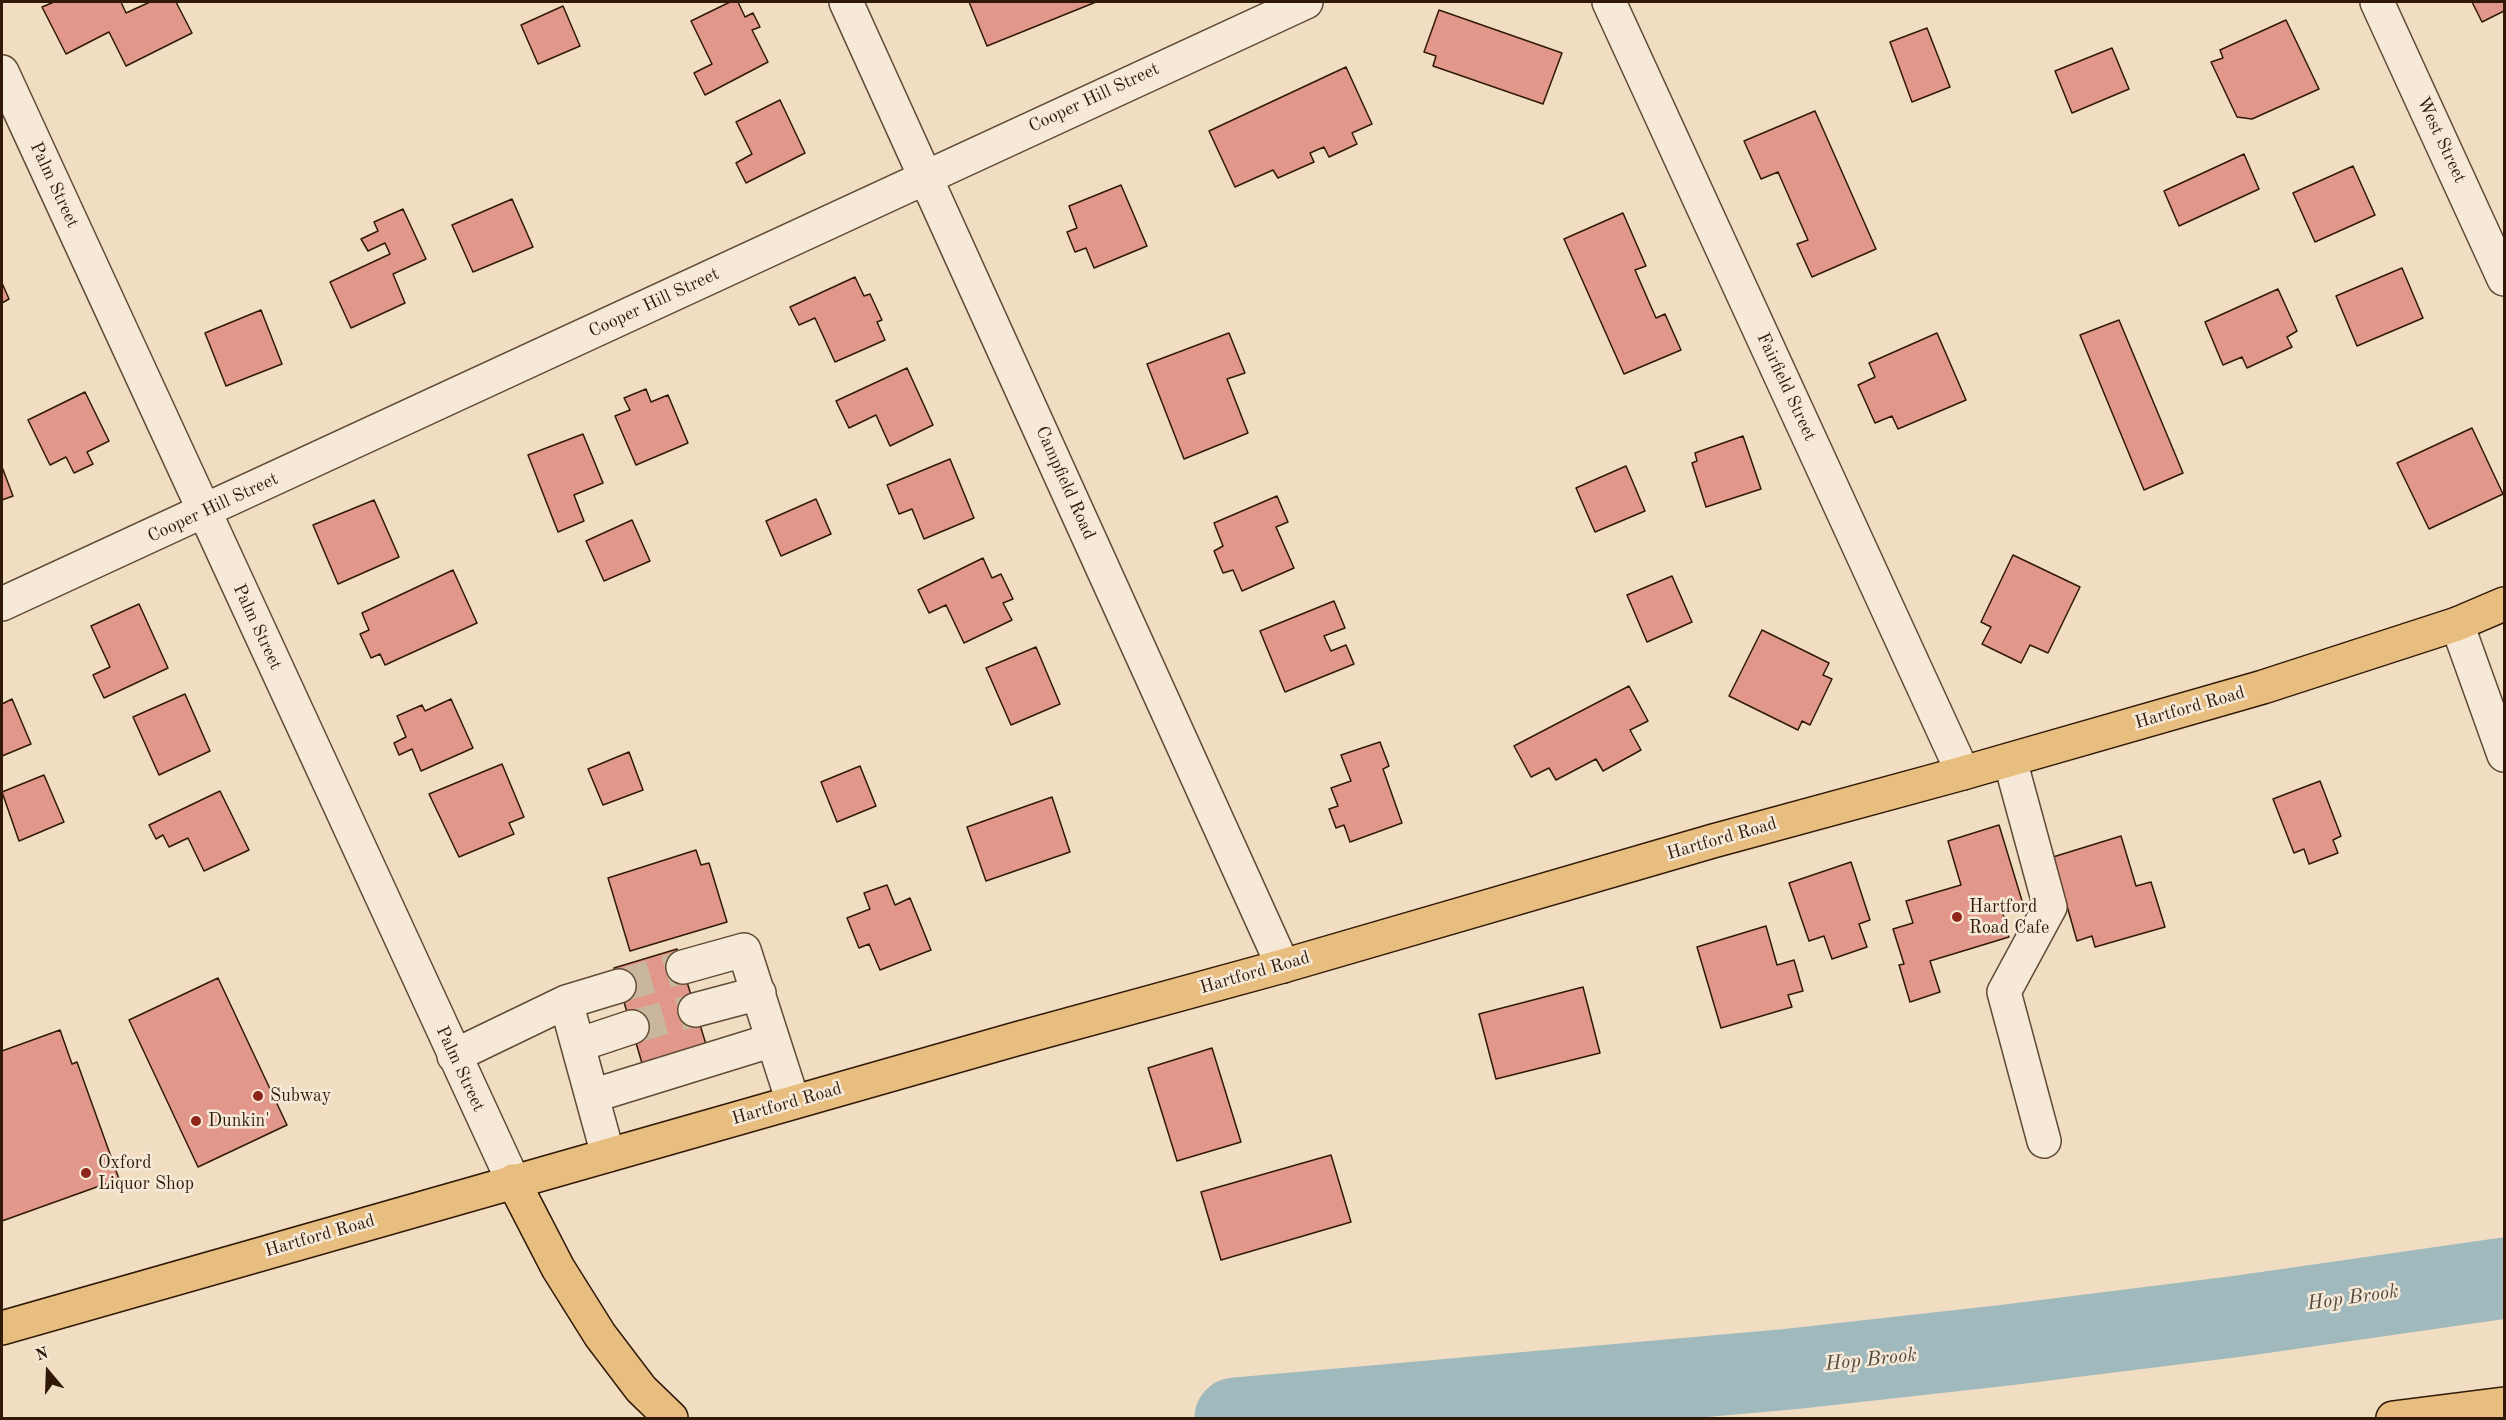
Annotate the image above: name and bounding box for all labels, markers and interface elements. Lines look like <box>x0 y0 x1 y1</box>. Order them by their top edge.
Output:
street label: Cooper Hill Street <box>1025 58 1163 138</box>
street label: West Street <box>2412 93 2470 187</box>
street label: Palm Street <box>25 139 83 231</box>
street label: Cooper Hill Street <box>585 263 723 343</box>
street label: Fairfield Street <box>1751 329 1821 445</box>
street label: Campfield Road <box>1030 423 1100 543</box>
street label: Cooper Hill Street <box>144 468 282 548</box>
street label: Palm Street <box>228 581 286 673</box>
street label: Hartford Road <box>2132 682 2248 734</box>
street label: Hartford Road <box>1664 813 1780 865</box>
place label: Hartford Road Cafe <box>1969 896 2049 938</box>
marker: Hartford Road Cafe <box>1950 910 1964 924</box>
street label: Hartford Road <box>1197 947 1313 999</box>
street label: Palm Street <box>431 1023 489 1115</box>
street label: Hartford Road <box>729 1078 845 1130</box>
place label: Subway <box>270 1085 331 1107</box>
marker: Subway <box>251 1089 265 1103</box>
place label: Dunkin' <box>208 1110 270 1132</box>
marker: Dunkin' <box>189 1114 203 1128</box>
place label: Oxford Liquor Shop <box>98 1152 194 1194</box>
marker: Oxford Liquor Shop <box>79 1166 93 1180</box>
street label: Hartford Road <box>262 1210 378 1262</box>
water label: Hop Brook <box>2306 1280 2400 1316</box>
north arrow <box>18 1342 78 1402</box>
water label: Hop Brook <box>1824 1343 1918 1377</box>
text: N <box>34 1345 51 1365</box>

